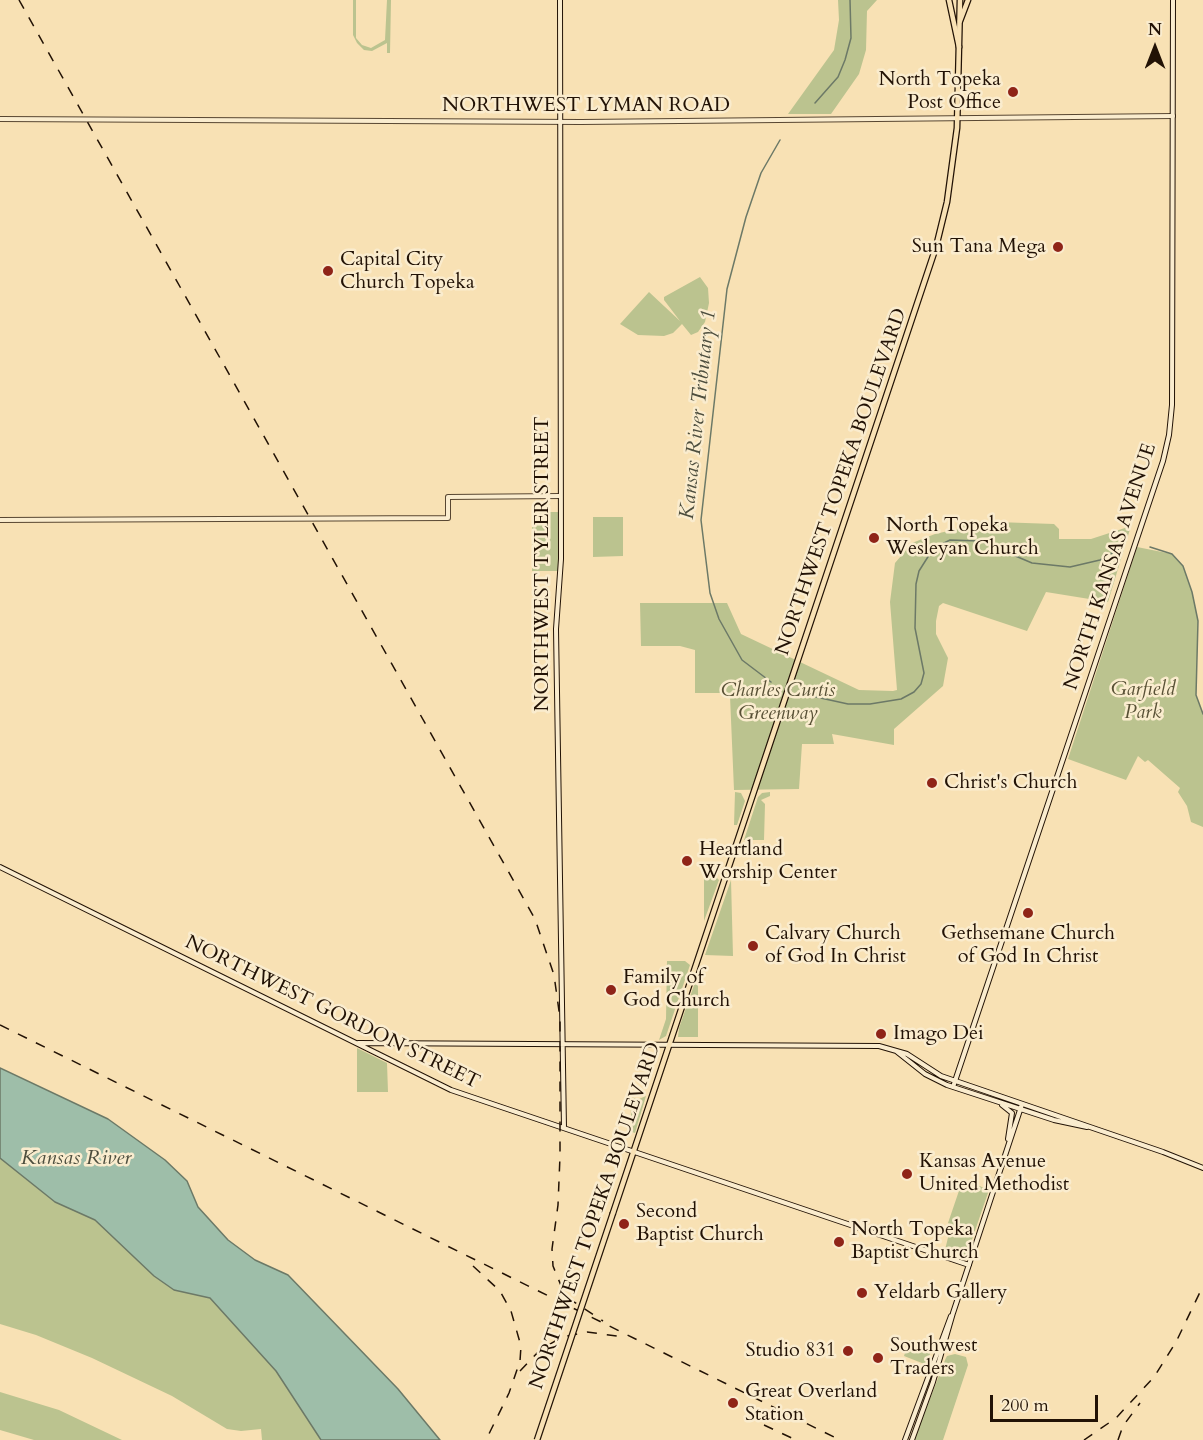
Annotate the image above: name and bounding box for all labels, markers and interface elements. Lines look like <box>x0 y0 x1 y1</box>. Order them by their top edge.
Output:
north arrow <box>1125 18 1185 78</box>
text: N <box>1148 19 1162 41</box>
place label: North Topeka Post Office <box>879 68 1001 115</box>
marker: North Topeka Post Office <box>1006 85 1020 99</box>
street label: NORTHWEST LYMAN ROAD <box>442 94 730 118</box>
place label: Sun Tana Mega <box>912 235 1046 259</box>
marker: Sun Tana Mega <box>1051 240 1065 254</box>
place label: Capital City Church Topeka <box>340 248 475 295</box>
marker: Capital City Church Topeka <box>321 264 335 278</box>
street label: NORTHWEST TOPEKA BOULEVARD <box>771 305 913 659</box>
water label: Kansas River Tributary 1 <box>675 309 723 521</box>
street label: NORTHWEST TYLER STREET <box>531 416 555 712</box>
street label: NORTH KANSAS AVENUE <box>1060 441 1162 693</box>
place label: North Topeka Wesleyan Church <box>886 514 1039 561</box>
marker: North Topeka Wesleyan Church <box>867 531 881 545</box>
park label: Garfield Park <box>1111 678 1175 725</box>
park label: Charles Curtis Greenway <box>721 679 835 726</box>
place label: Christ's Church <box>944 771 1077 795</box>
marker: Christ's Church <box>925 776 939 790</box>
place label: Heartland Worship Center <box>699 838 837 885</box>
marker: Heartland Worship Center <box>680 854 694 868</box>
marker: Gethsemane Church of God In Christ <box>1021 906 1035 920</box>
place label: Calvary Church of God In Christ <box>765 922 906 969</box>
place label: Gethsemane Church of God In Christ <box>941 922 1115 969</box>
street label: NORTHWEST GORDON STREET <box>181 931 483 1095</box>
marker: Calvary Church of God In Christ <box>746 939 760 953</box>
place label: Family of God Church <box>623 966 730 1013</box>
marker: Family of God Church <box>604 983 618 997</box>
place label: Imago Dei <box>893 1022 984 1046</box>
marker: Imago Dei <box>874 1027 888 1041</box>
street label: NORTHWEST TOPEKA BOULEVARD <box>525 1039 667 1393</box>
water label: Kansas River <box>21 1146 131 1172</box>
place label: Kansas Avenue United Methodist <box>919 1150 1069 1197</box>
marker: Kansas Avenue United Methodist <box>900 1167 914 1181</box>
place label: Second Baptist Church <box>636 1200 764 1247</box>
marker: Second Baptist Church <box>617 1217 631 1231</box>
place label: North Topeka Baptist Church <box>851 1218 979 1265</box>
marker: North Topeka Baptist Church <box>832 1235 846 1249</box>
place label: Yeldarb Gallery <box>874 1281 1007 1305</box>
marker: Yeldarb Gallery <box>855 1286 869 1300</box>
place label: Southwest Traders <box>890 1334 977 1381</box>
place label: Studio 831 <box>746 1339 836 1363</box>
marker: Studio 831 <box>841 1344 855 1358</box>
marker: Southwest Traders <box>871 1351 885 1365</box>
place label: Great Overland Station <box>745 1380 877 1427</box>
scale bar <box>993 1383 1101 1421</box>
text: 200 m <box>1001 1393 1049 1418</box>
marker: Great Overland Station <box>726 1396 740 1410</box>

